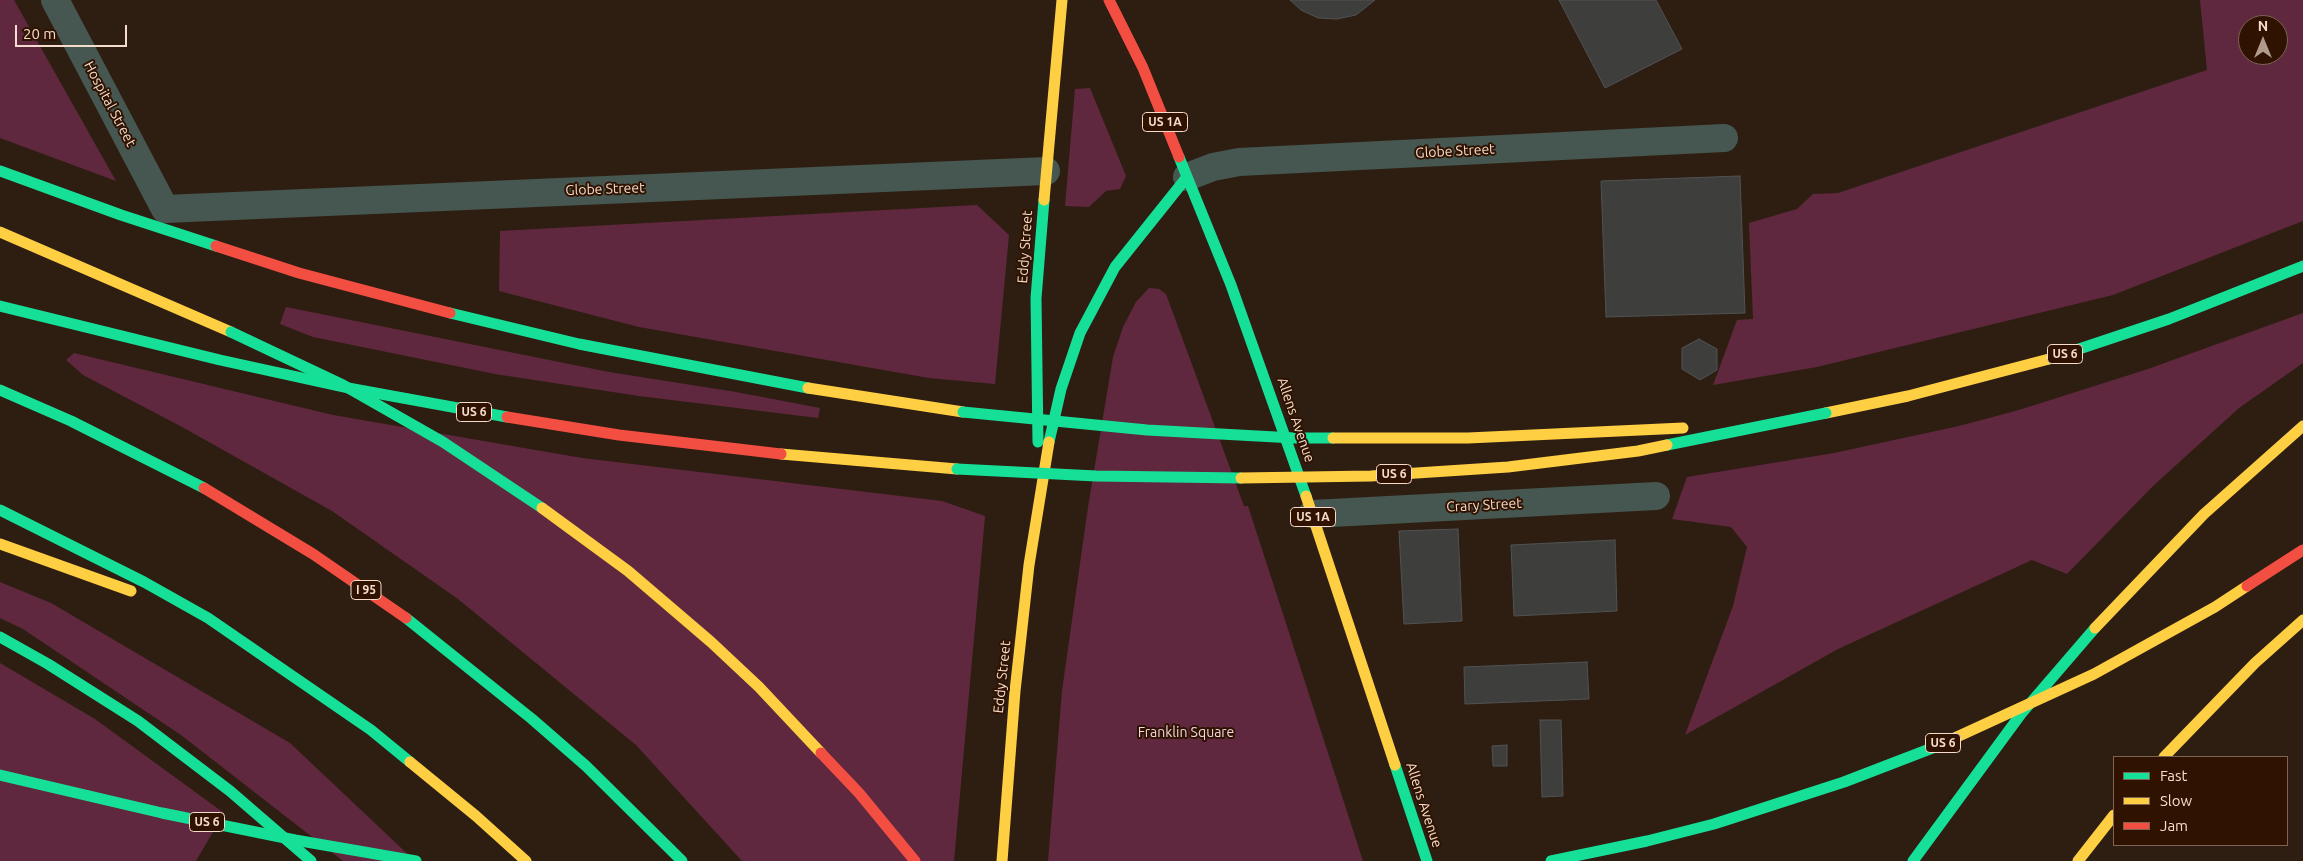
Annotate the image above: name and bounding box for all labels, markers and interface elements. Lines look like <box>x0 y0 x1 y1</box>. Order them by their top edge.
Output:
scale bar <box>18 15 130 47</box>
north arrow <box>2238 15 2288 65</box>
text: N <box>2258 18 2268 34</box>
text: 20 m <box>23 25 56 42</box>
street label: Hospital Street <box>80 58 140 150</box>
road number: US 1A <box>1142 112 1188 132</box>
street label: Globe Street <box>1415 141 1495 161</box>
street label: Globe Street <box>565 179 645 199</box>
street label: Eddy Street <box>1014 210 1036 284</box>
road number: US 6 <box>2048 344 2082 364</box>
street label: Allens Avenue <box>1274 375 1318 465</box>
road number: US 6 <box>456 402 492 422</box>
road number: US 6 <box>1376 464 1412 484</box>
street label: Crary Street <box>1446 495 1522 515</box>
road number: US 1A <box>1290 508 1336 526</box>
road number: I 95 <box>351 580 381 600</box>
street label: Eddy Street <box>990 640 1014 714</box>
park label: Franklin Square <box>1138 724 1234 740</box>
road number: US 6 <box>1926 734 1960 752</box>
legend <box>2113 756 2288 846</box>
street label: Allens Avenue <box>1402 760 1446 850</box>
text: Fast <box>2160 767 2187 784</box>
text: Slow <box>2160 792 2192 809</box>
road number: US 6 <box>190 812 224 832</box>
text: Jam <box>2160 817 2188 834</box>

